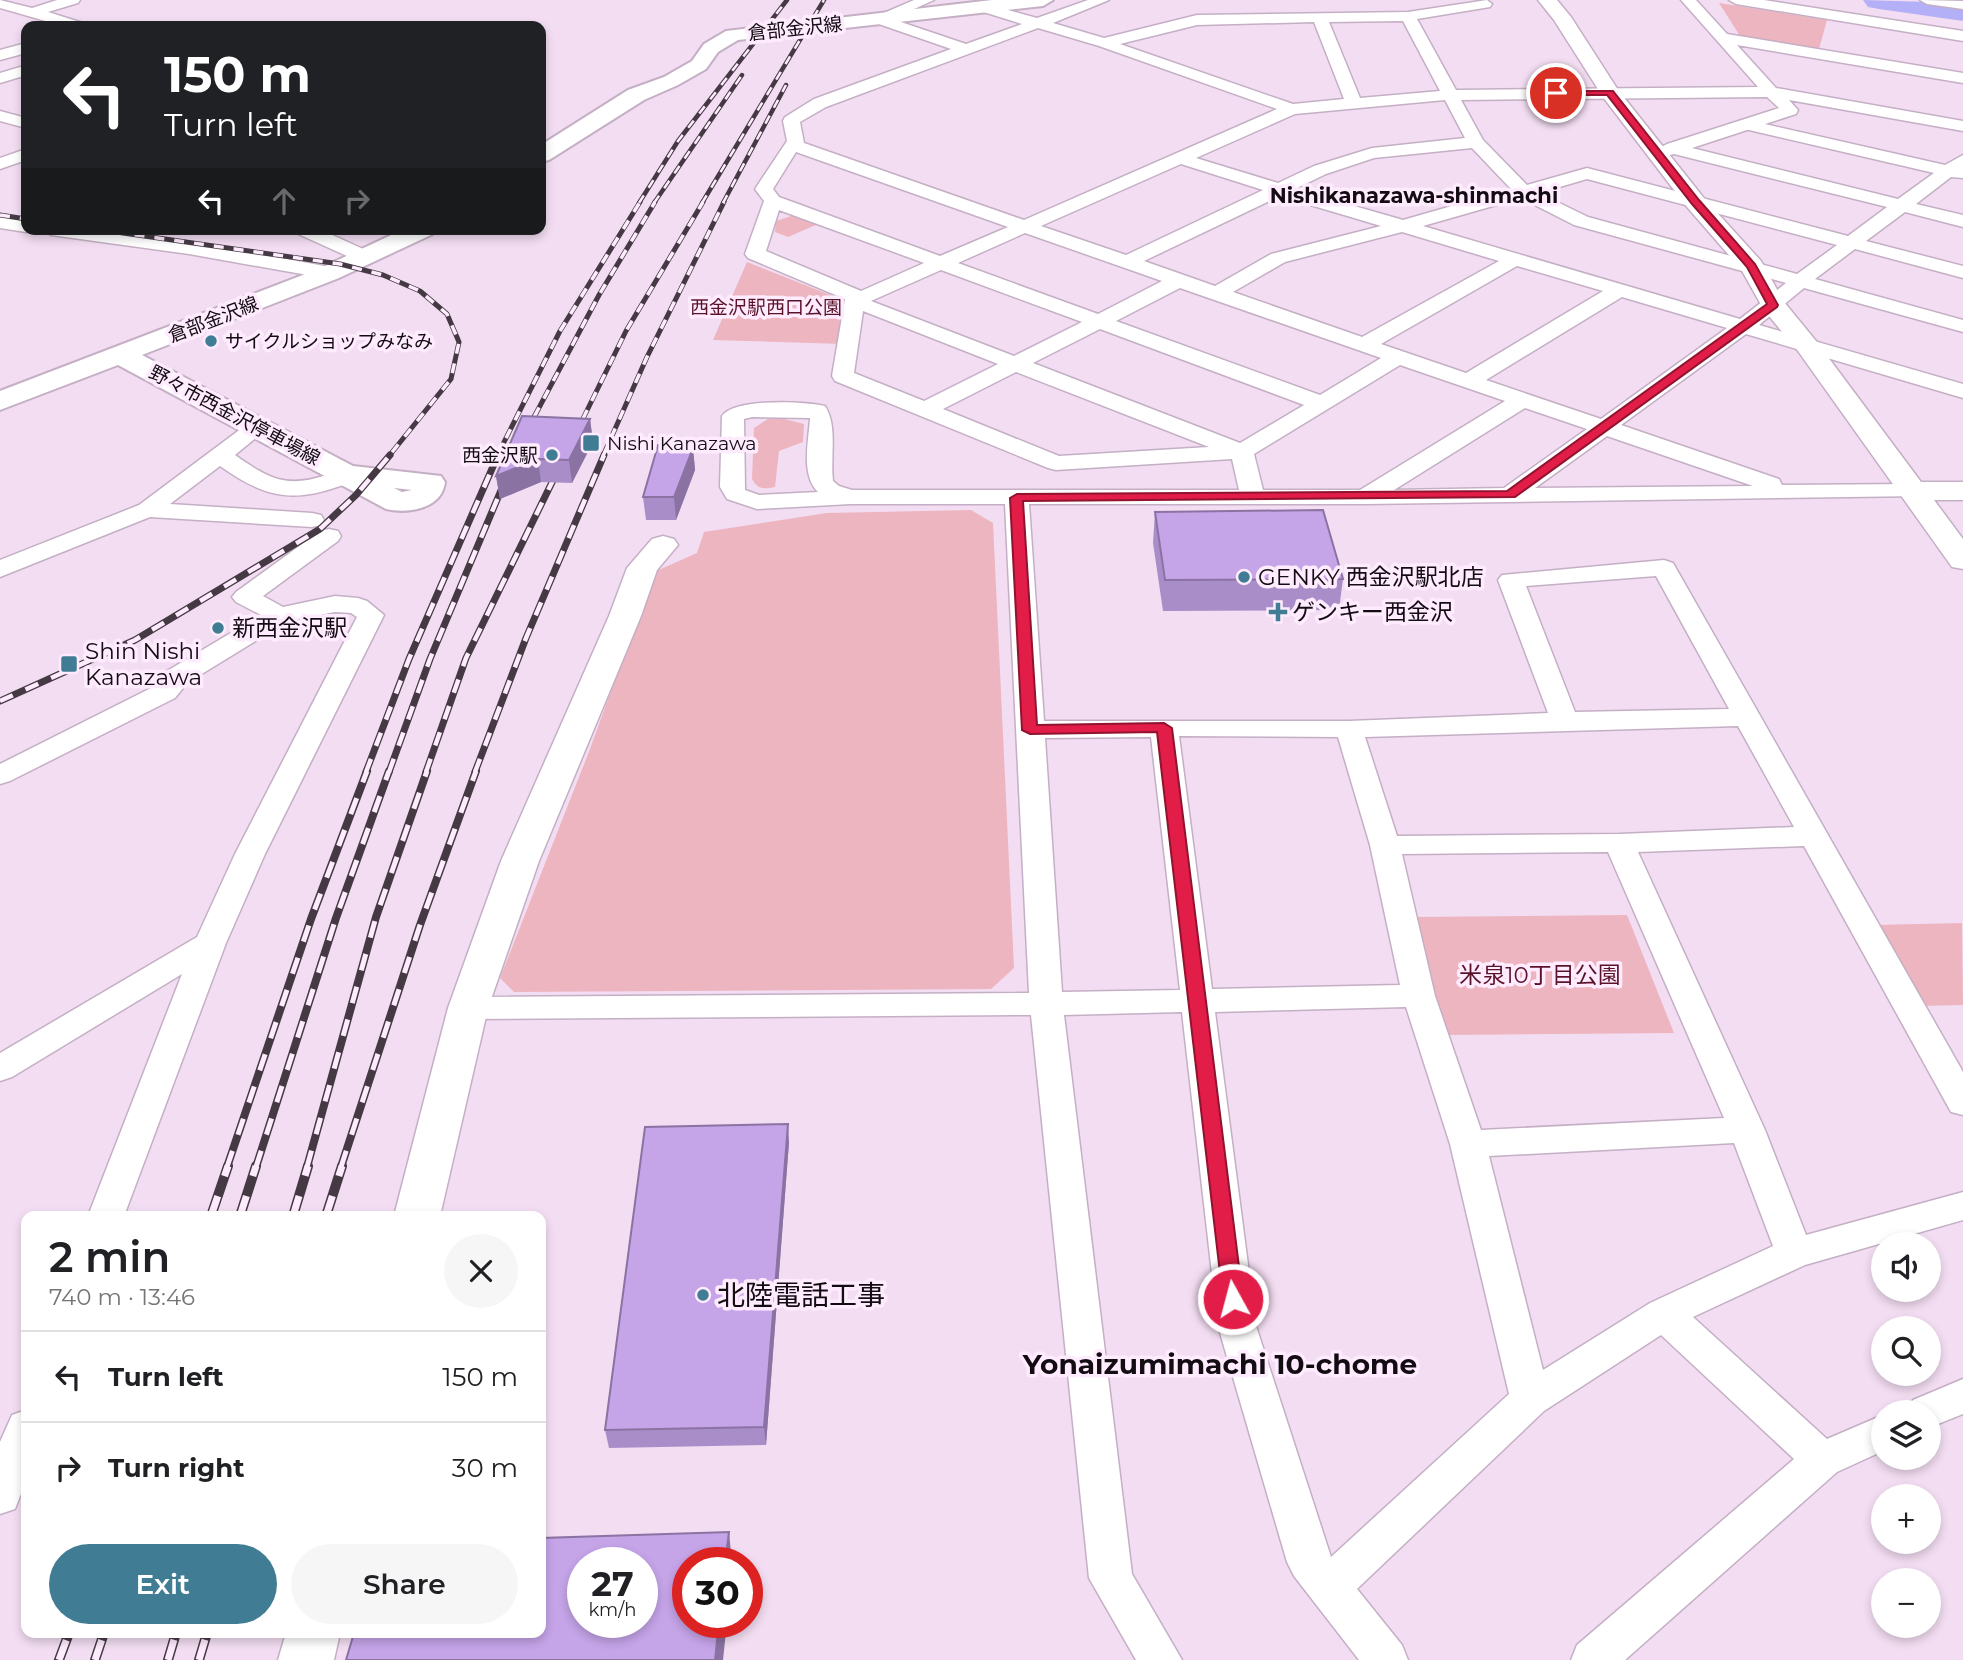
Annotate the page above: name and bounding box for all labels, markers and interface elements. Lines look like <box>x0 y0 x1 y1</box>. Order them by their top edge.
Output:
street label: 倉部金沢線 <box>747 12 844 45</box>
text: 150 m <box>164 45 311 104</box>
icon: left <box>49 49 140 140</box>
pin <box>1526 63 1586 123</box>
icon: arrive <box>1537 74 1575 112</box>
text: Turn left <box>164 105 298 144</box>
icon: left <box>192 182 230 220</box>
icon: ahead <box>265 182 303 220</box>
icon: right <box>338 182 376 220</box>
district label: Nishikanazawa-shinmachi <box>1270 183 1558 208</box>
street label: 倉部金沢線 <box>165 292 262 347</box>
park label: 西金沢駅西口公園 <box>690 296 842 319</box>
place label: サイクルショップみなみ <box>225 330 433 353</box>
marker: サイクルショップみなみ <box>203 333 219 349</box>
street label: 野々市西金沢停車場線 <box>145 361 324 470</box>
place label: Nishi Kanazawa <box>607 432 757 455</box>
marker: Nishi Kanazawa <box>581 433 601 453</box>
place label: 西金沢駅 <box>462 444 538 467</box>
marker: 西金沢駅 <box>544 447 560 463</box>
place label: GENKY 西金沢駅北店 <box>1258 563 1484 591</box>
marker: GENKY 西金沢駅北店 <box>1236 569 1252 585</box>
place label: ゲンキー西金沢 <box>1292 598 1453 626</box>
marker: ゲンキー西金沢 <box>1270 604 1286 620</box>
place label: 新西金沢駅 <box>232 614 347 642</box>
marker: 新西金沢駅 <box>210 620 226 636</box>
place label: Shin Nishi Kanazawa <box>85 637 202 691</box>
marker: Shin Nishi Kanazawa <box>59 654 79 674</box>
park label: 米泉10丁目公園 <box>1459 961 1621 989</box>
text: 2 min <box>49 1231 170 1283</box>
map controls <box>1871 1232 1941 1638</box>
button: sound <box>1871 1232 1941 1302</box>
button: close <box>444 1234 518 1308</box>
position arrow <box>1196 1262 1270 1336</box>
place label: 北陸電話工事 <box>717 1278 885 1312</box>
text: 740 m · 13:46 <box>49 1283 195 1311</box>
marker: 北陸電話工事 <box>695 1287 711 1303</box>
button: search <box>1871 1316 1941 1386</box>
district label: Yonaizumimachi 10-chome <box>1022 1347 1417 1381</box>
icon: left <box>49 1358 87 1396</box>
text: Turn left <box>108 1361 224 1393</box>
text: 150 m <box>442 1361 518 1393</box>
button: layers <box>1871 1400 1941 1470</box>
icon: right <box>49 1449 87 1487</box>
text: Turn right <box>108 1452 244 1484</box>
text: 30 m <box>452 1452 518 1484</box>
button: + <box>1871 1484 1941 1554</box>
button: Exit <box>49 1544 277 1624</box>
button: Share <box>291 1544 518 1624</box>
speed limit sign: 30 <box>672 1547 763 1638</box>
text: 27 <box>591 1562 634 1605</box>
button: − <box>1871 1568 1941 1638</box>
text: km/h <box>588 1599 637 1621</box>

